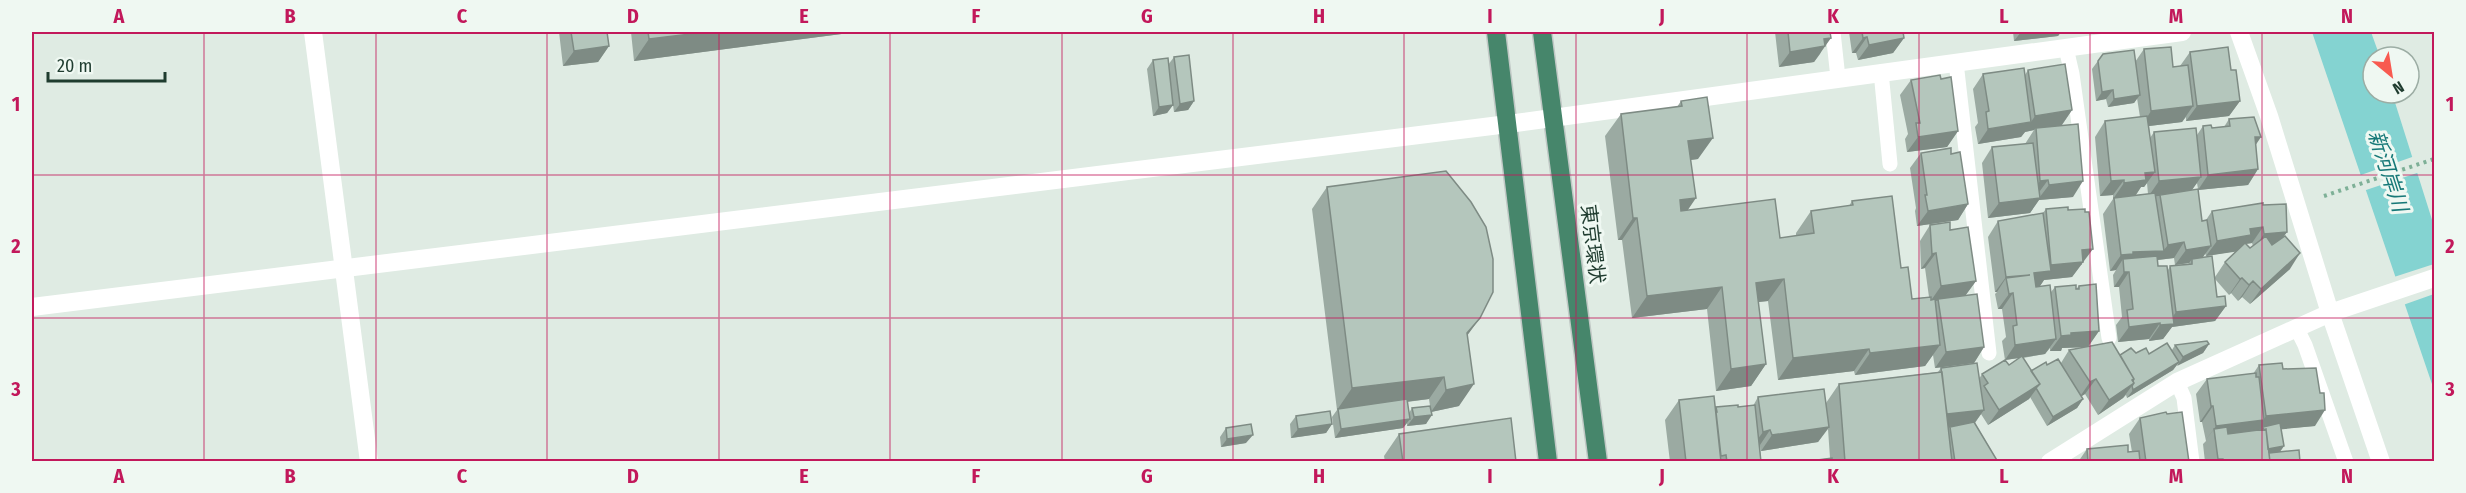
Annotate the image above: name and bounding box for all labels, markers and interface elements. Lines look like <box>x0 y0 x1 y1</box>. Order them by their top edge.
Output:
text: A <box>113 4 126 28</box>
text: B <box>284 4 296 28</box>
text: C <box>457 4 468 28</box>
text: D <box>627 4 639 28</box>
text: E <box>799 4 809 28</box>
text: F <box>972 4 981 28</box>
text: G <box>1141 4 1153 28</box>
text: H <box>1313 4 1325 28</box>
text: I <box>1487 4 1493 28</box>
text: J <box>1658 4 1665 28</box>
text: K <box>1827 4 1839 28</box>
text: L <box>1999 4 2009 28</box>
text: M <box>2169 4 2183 28</box>
text: N <box>2341 4 2353 28</box>
scale bar <box>48 45 165 83</box>
north arrow <box>2361 45 2421 105</box>
text: 20 m <box>57 55 92 77</box>
text: N <box>2389 77 2407 98</box>
text: 1 <box>12 92 20 116</box>
text: 1 <box>2446 92 2454 116</box>
water label: 新河岸川 <box>2363 127 2414 217</box>
street label: 東京環状 <box>1576 203 1610 285</box>
text: 2 <box>10 234 21 258</box>
text: 2 <box>2444 234 2455 258</box>
text: 3 <box>10 377 21 401</box>
text: 3 <box>2444 377 2455 401</box>
text: A <box>113 464 126 488</box>
text: B <box>284 464 296 488</box>
text: C <box>457 464 468 488</box>
text: D <box>627 464 639 488</box>
text: E <box>799 464 809 488</box>
text: F <box>972 464 981 488</box>
text: G <box>1141 464 1153 488</box>
text: H <box>1313 464 1325 488</box>
text: I <box>1487 464 1493 488</box>
text: J <box>1658 464 1665 488</box>
text: K <box>1827 464 1839 488</box>
text: L <box>1999 464 2009 488</box>
text: M <box>2169 464 2183 488</box>
text: N <box>2341 464 2353 488</box>

